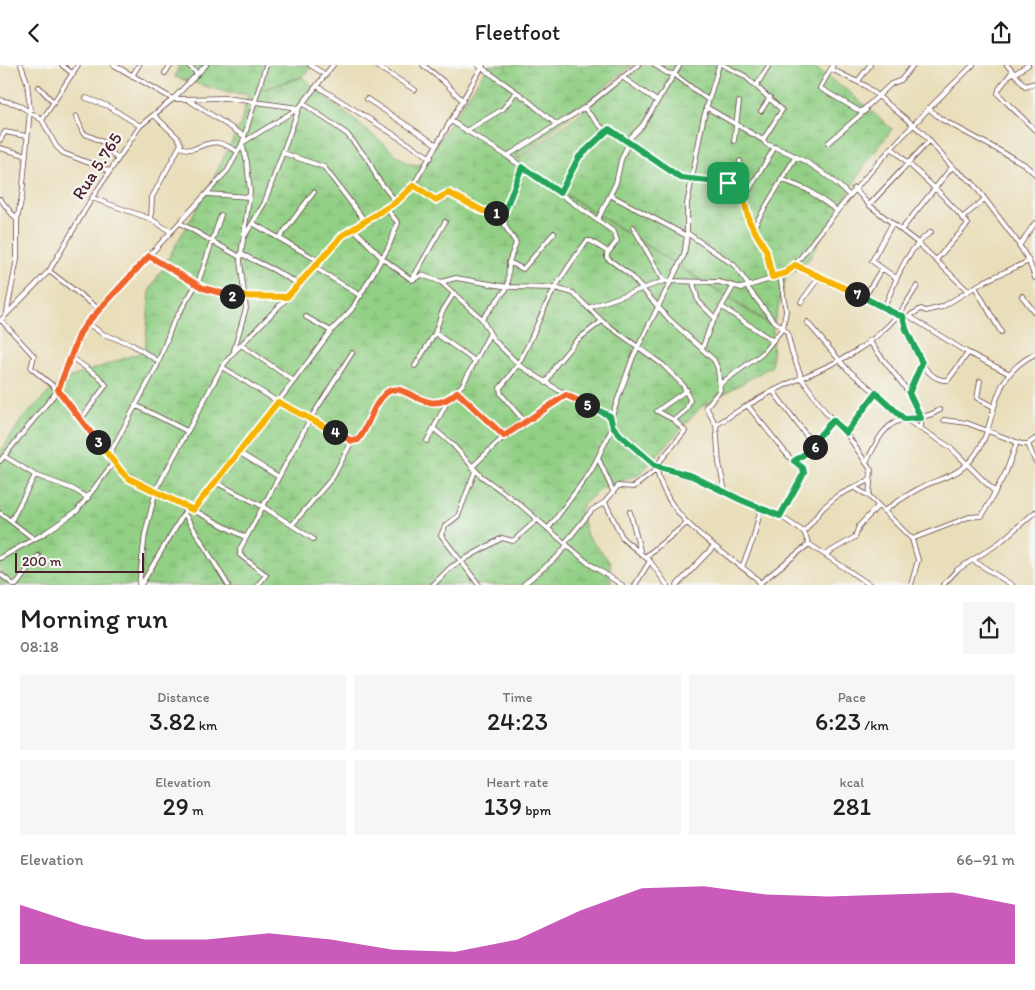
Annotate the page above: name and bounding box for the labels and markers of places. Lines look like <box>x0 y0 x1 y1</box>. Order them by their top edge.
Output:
pin <box>707 162 749 204</box>
pin: 1 <box>484 201 508 225</box>
pin: 7 <box>844 281 870 307</box>
pin: 2 <box>220 283 244 309</box>
pin: 5 <box>574 393 600 417</box>
pin: 4 <box>322 419 348 445</box>
pin: 3 <box>86 429 110 455</box>
pin: 6 <box>802 435 828 459</box>

